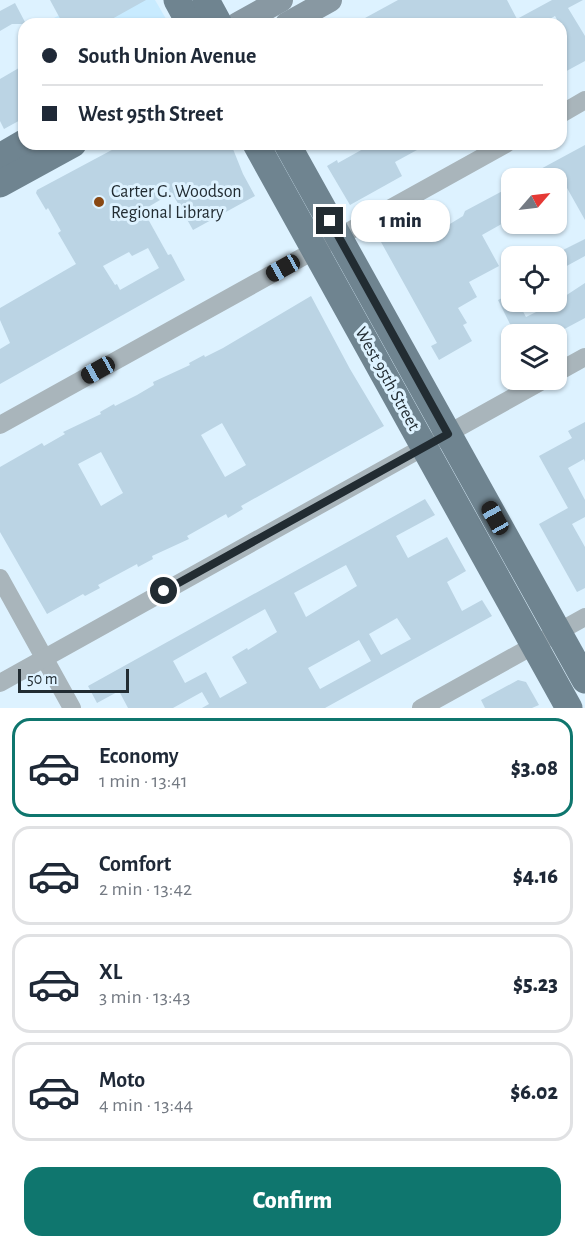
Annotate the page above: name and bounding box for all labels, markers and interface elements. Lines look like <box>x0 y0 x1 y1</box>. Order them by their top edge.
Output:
text: South Union Avenue <box>78 45 256 67</box>
text: West 95th Street <box>78 103 223 125</box>
north arrow <box>501 168 567 234</box>
map controls <box>501 168 567 390</box>
place label: Carter G. Woodson Regional Library <box>111 183 242 222</box>
marker: Carter G. Woodson Regional Library <box>92 195 106 209</box>
callout: 1 min <box>351 200 450 242</box>
route end <box>316 207 343 234</box>
text: 1 min <box>379 211 422 231</box>
button: locate <box>501 246 567 312</box>
car <box>263 251 303 285</box>
street label: West 95th Street <box>351 324 423 434</box>
button: layers <box>501 324 567 390</box>
car <box>78 353 118 387</box>
car <box>478 498 512 538</box>
route start <box>150 577 177 604</box>
scale bar <box>18 666 129 694</box>
text: 50 m <box>27 671 58 687</box>
icon: car <box>27 741 81 795</box>
text: Economy <box>99 745 179 767</box>
text: $3.08 <box>511 757 558 779</box>
text: 1 min · 13:41 <box>99 771 188 791</box>
icon: car <box>27 849 81 903</box>
text: Comfort <box>99 853 171 875</box>
text: $4.16 <box>513 865 558 887</box>
text: 2 min · 13:42 <box>99 879 192 899</box>
icon: car <box>27 957 81 1011</box>
text: XL <box>99 961 122 983</box>
text: $5.23 <box>513 973 558 995</box>
text: 3 min · 13:43 <box>99 987 190 1007</box>
icon: car <box>27 1065 81 1119</box>
text: Moto <box>99 1069 145 1091</box>
text: $6.02 <box>510 1081 558 1103</box>
text: 4 min · 13:44 <box>99 1095 193 1115</box>
button: Confirm <box>24 1167 561 1236</box>

